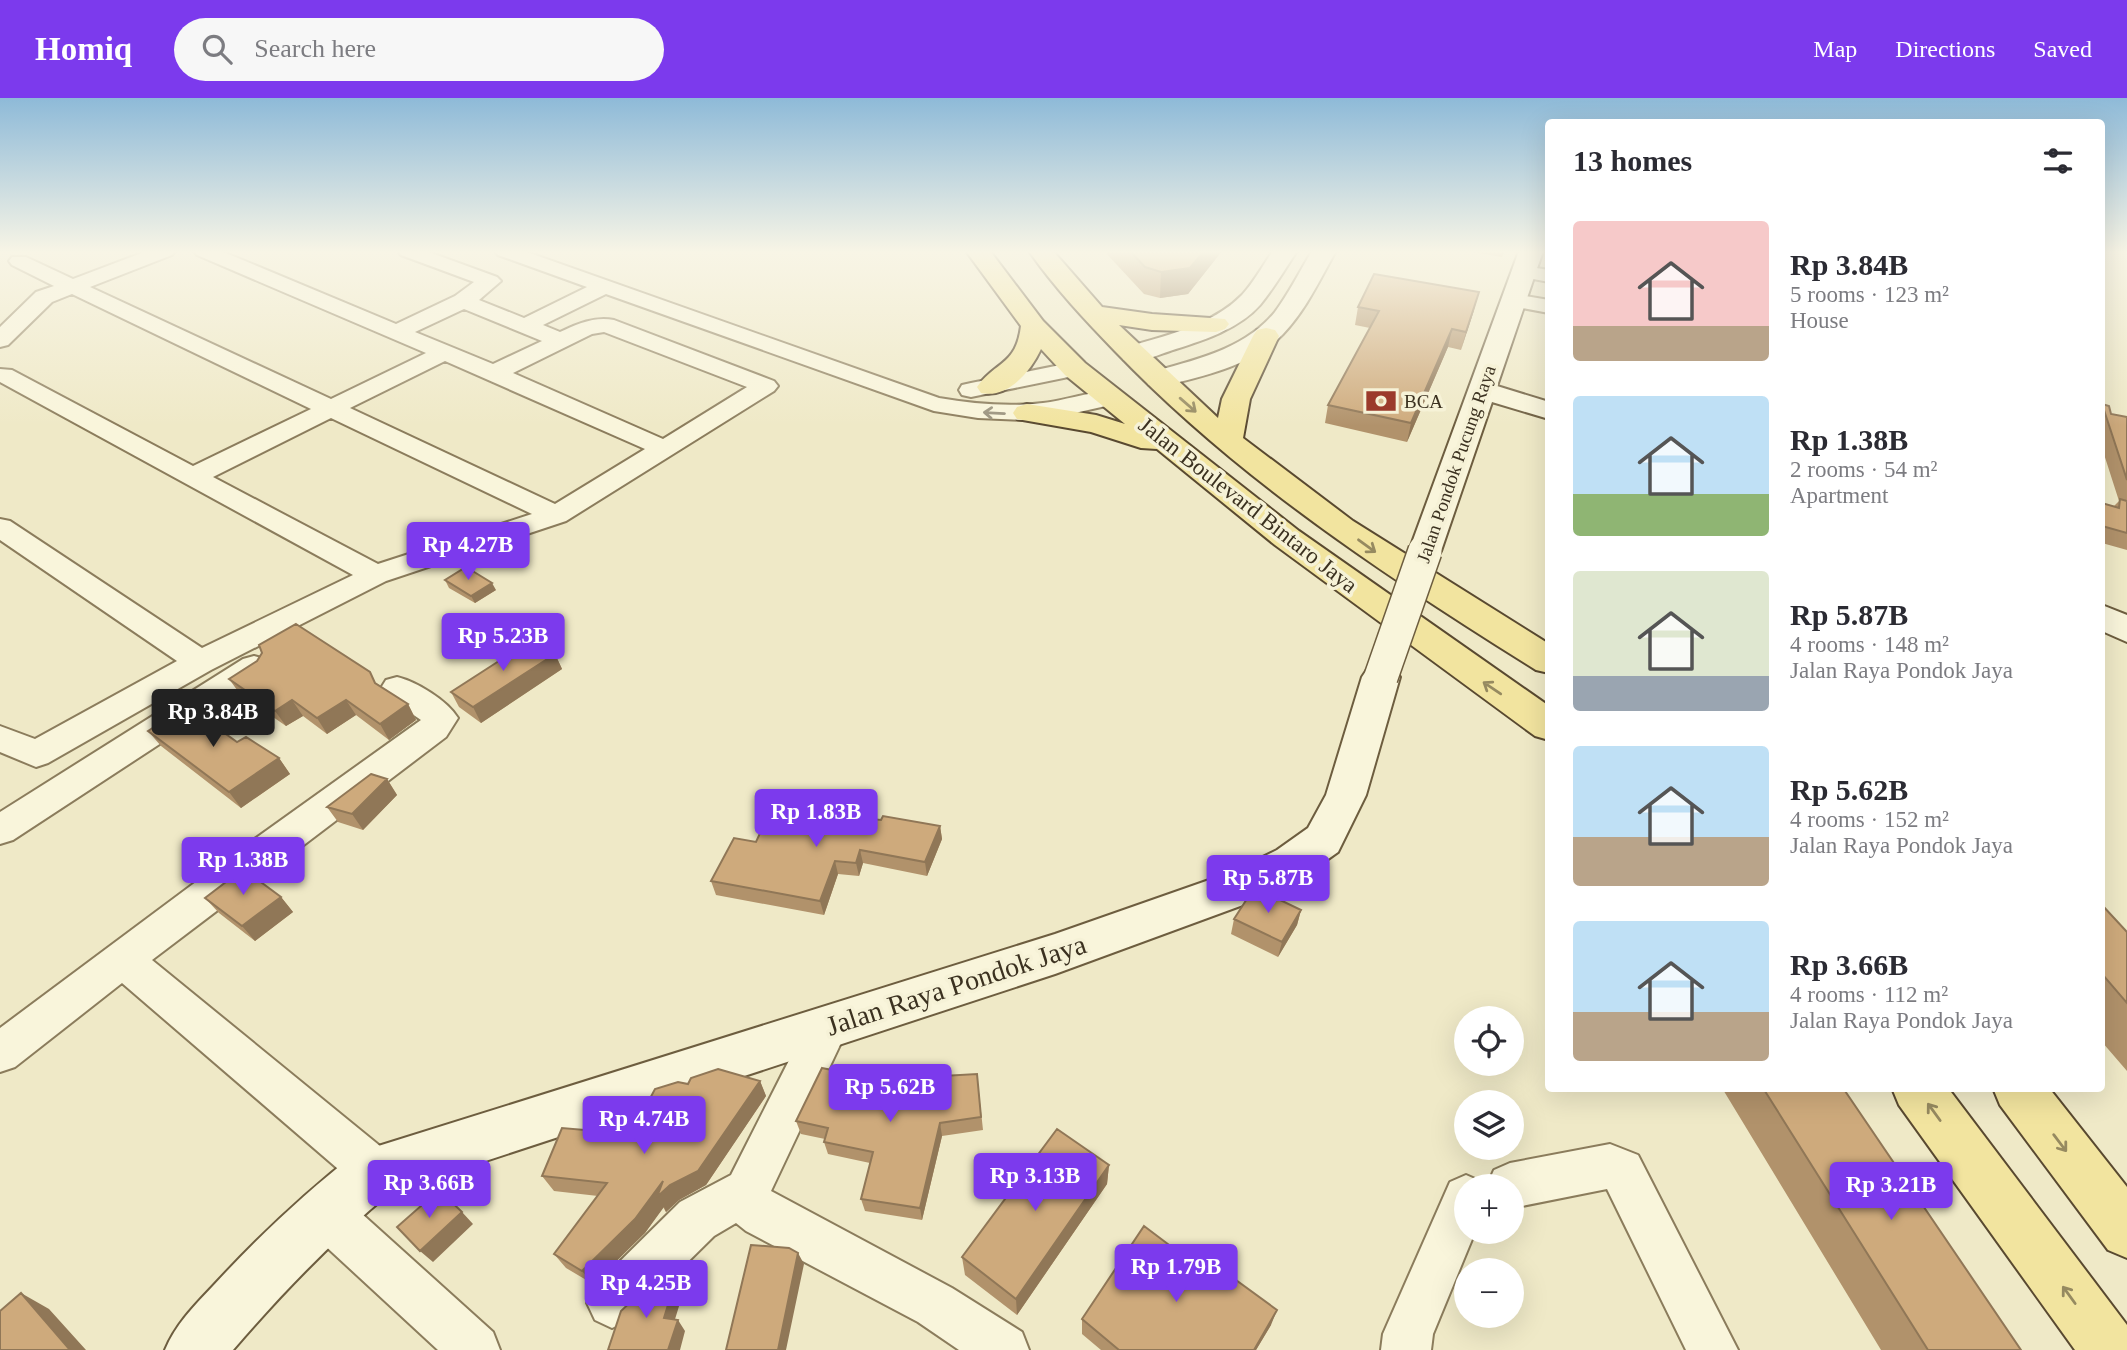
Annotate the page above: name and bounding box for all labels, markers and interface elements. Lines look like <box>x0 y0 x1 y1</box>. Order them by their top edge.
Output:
search box <box>174 18 664 81</box>
icon: search <box>198 30 236 68</box>
text: Homiq <box>35 31 132 67</box>
text: Search here <box>254 34 376 63</box>
text: Map <box>1813 36 1857 62</box>
text: Directions <box>1895 36 1995 62</box>
text: Saved <box>2033 36 2092 62</box>
icon: filters <box>2039 142 2077 180</box>
text: 13 homes <box>1573 144 1692 177</box>
text: Rp 3.84B <box>1790 248 1908 281</box>
icon: home <box>1629 249 1713 333</box>
text: 5 rooms · 123 m² <box>1790 282 1949 307</box>
text: House <box>1790 308 1849 333</box>
street label: Jalan Pondok Pucung Raya <box>1412 362 1500 565</box>
bank icon: BCA <box>1364 384 1398 418</box>
place label: BCA <box>1404 391 1443 412</box>
one-way arrow <box>1179 396 1196 413</box>
one-way arrow <box>983 406 1006 419</box>
street label: Jalan Boulevard Bintaro Jaya <box>1134 412 1362 598</box>
text: Rp 1.38B <box>1790 423 1908 456</box>
icon: home <box>1629 424 1713 508</box>
text: 2 rooms · 54 m² <box>1790 457 1937 482</box>
text: Apartment <box>1790 483 1888 508</box>
pin: Rp 4.27B <box>396 522 540 582</box>
text: Rp 4.27B <box>423 532 513 557</box>
one-way arrow <box>1357 538 1376 553</box>
text: Rp 5.87B <box>1790 598 1908 631</box>
icon: home <box>1629 599 1713 683</box>
pin: Rp 5.23B <box>431 614 575 673</box>
text: Rp 5.23B <box>458 623 548 648</box>
text: 4 rooms · 148 m² <box>1790 632 1949 657</box>
text: Jalan Raya Pondok Jaya <box>1790 658 2013 683</box>
one-way arrow <box>1483 681 1503 695</box>
pin: Rp 3.84B <box>141 690 285 749</box>
text: Rp 3.84B <box>168 699 258 724</box>
text: Rp 5.62B <box>1790 773 1908 806</box>
icon: home <box>1629 774 1713 858</box>
pin: Rp 1.83B <box>744 790 888 849</box>
text: Rp 1.83B <box>771 799 861 824</box>
text: 4 rooms · 152 m² <box>1790 807 1949 832</box>
text: Jalan Raya Pondok Jaya <box>1790 833 2013 858</box>
pin: Rp 1.38B <box>171 838 315 897</box>
text: Rp 1.38B <box>198 847 288 872</box>
pin: Rp 5.87B <box>1196 856 1340 915</box>
text: Rp 5.87B <box>1223 865 1313 890</box>
street label: Jalan Raya Pondok Jaya <box>822 928 1090 1042</box>
text: Rp 3.66B <box>1790 948 1908 981</box>
icon: home <box>1629 949 1713 1033</box>
text: 4 rooms · 112 m² <box>1790 982 1948 1007</box>
map controls <box>1454 1006 1524 1328</box>
button: locate <box>1454 1006 1524 1076</box>
text: Jalan Raya Pondok Jaya <box>1790 1008 2013 1033</box>
pin: Rp 5.62B <box>818 1065 962 1124</box>
text: Rp 5.62B <box>845 1074 935 1099</box>
button: layers <box>1454 1090 1524 1160</box>
pin: Rp 4.74B <box>572 1096 716 1156</box>
one-way arrow <box>1927 1103 1941 1122</box>
text: Rp 4.74B <box>599 1106 689 1131</box>
one-way arrow <box>2052 1133 2067 1152</box>
pin: Rp 3.13B <box>963 1154 1107 1213</box>
pin: Rp 3.66B <box>357 1160 501 1220</box>
pin: Rp 3.21B <box>1819 1162 1963 1222</box>
text: Rp 3.13B <box>990 1163 1080 1188</box>
text: Rp 3.66B <box>384 1170 474 1195</box>
text: Rp 3.21B <box>1846 1172 1936 1197</box>
button: + <box>1454 1174 1524 1244</box>
pin: Rp 1.79B <box>1104 1244 1248 1304</box>
text: Rp 1.79B <box>1131 1254 1221 1279</box>
button: − <box>1454 1258 1524 1328</box>
pin: Rp 4.25B <box>574 1260 718 1320</box>
text: Rp 4.25B <box>601 1270 691 1295</box>
one-way arrow <box>2062 1286 2076 1305</box>

